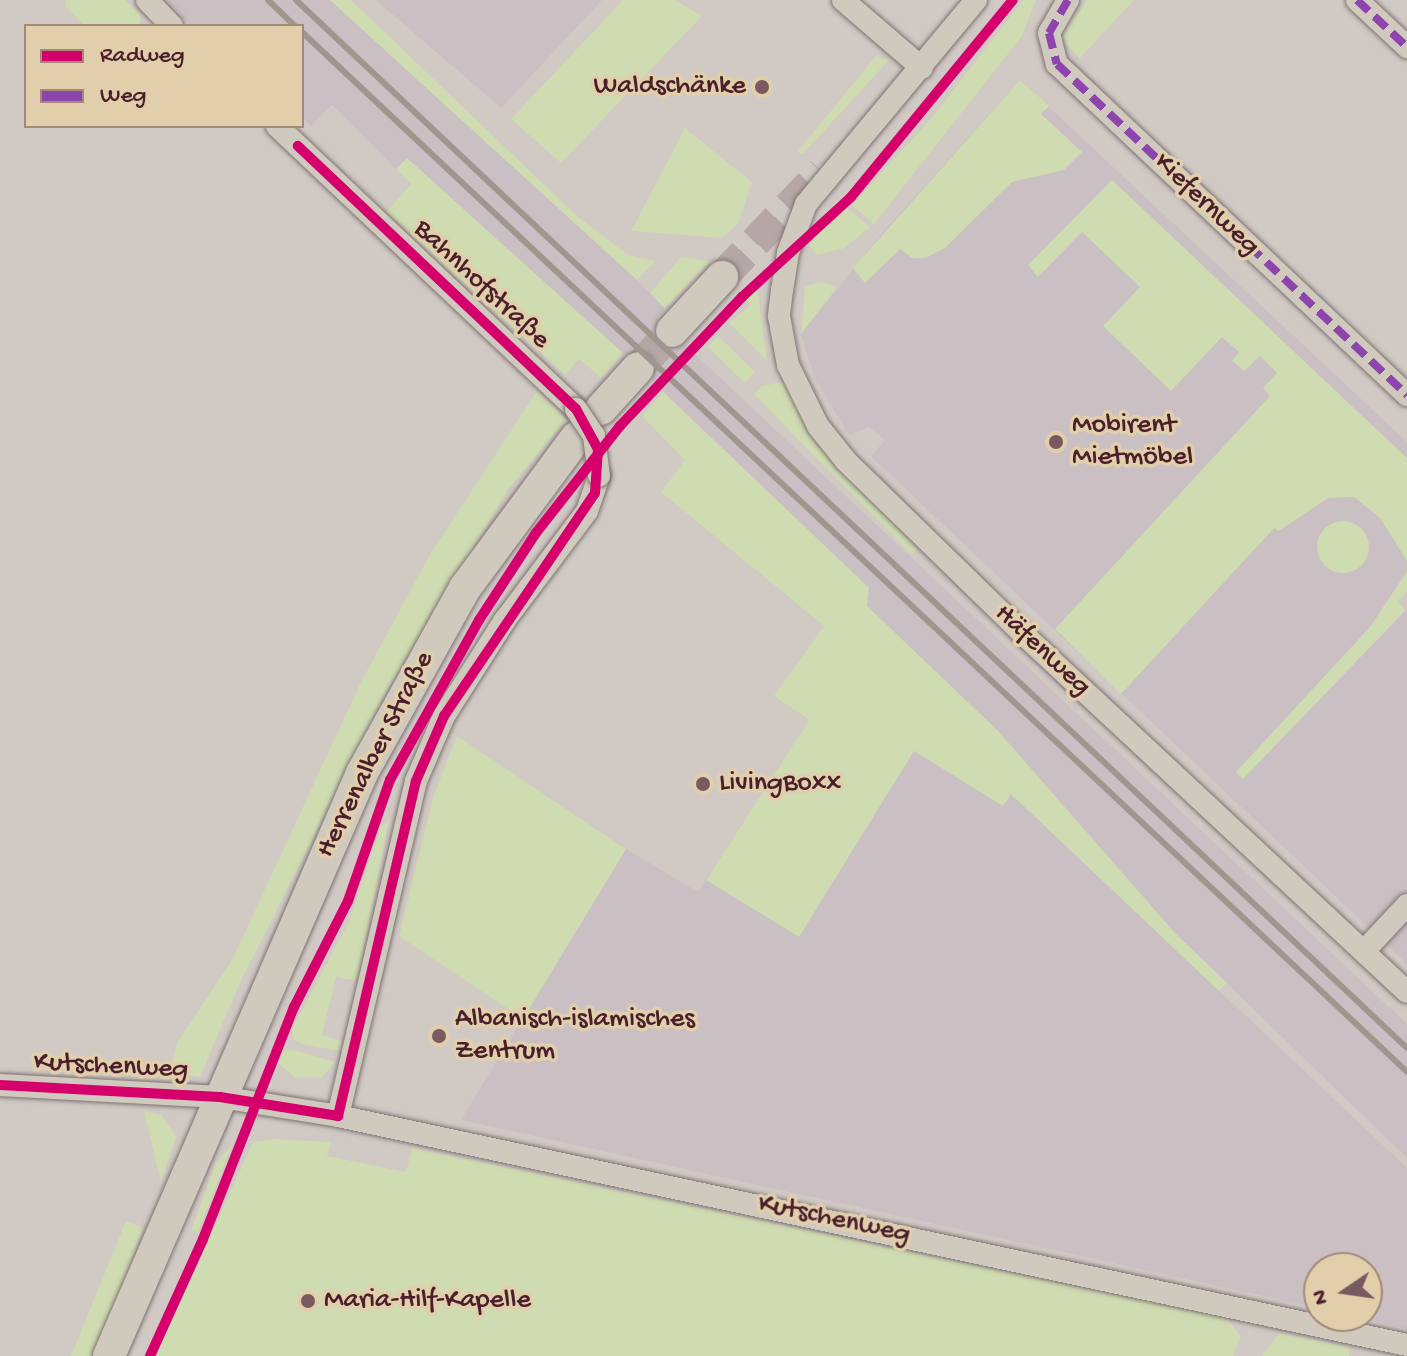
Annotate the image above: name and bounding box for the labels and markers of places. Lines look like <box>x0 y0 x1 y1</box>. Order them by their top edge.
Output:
place label: Waldschänke <box>593 70 746 104</box>
marker: Waldschänke <box>753 78 771 96</box>
place label: Mobirent Mietmöbel <box>1072 409 1193 475</box>
marker: Mobirent Mietmöbel <box>1047 433 1065 451</box>
place label: LivingBoxx <box>719 767 841 801</box>
marker: LivingBoxx <box>694 775 712 793</box>
place label: Albanisch-islamisches Zentrum <box>455 1003 695 1069</box>
marker: Albanisch-islamisches Zentrum <box>430 1027 448 1045</box>
place label: Maria-Hilf-Kapelle <box>324 1284 531 1318</box>
marker: Maria-Hilf-Kapelle <box>299 1292 317 1310</box>

